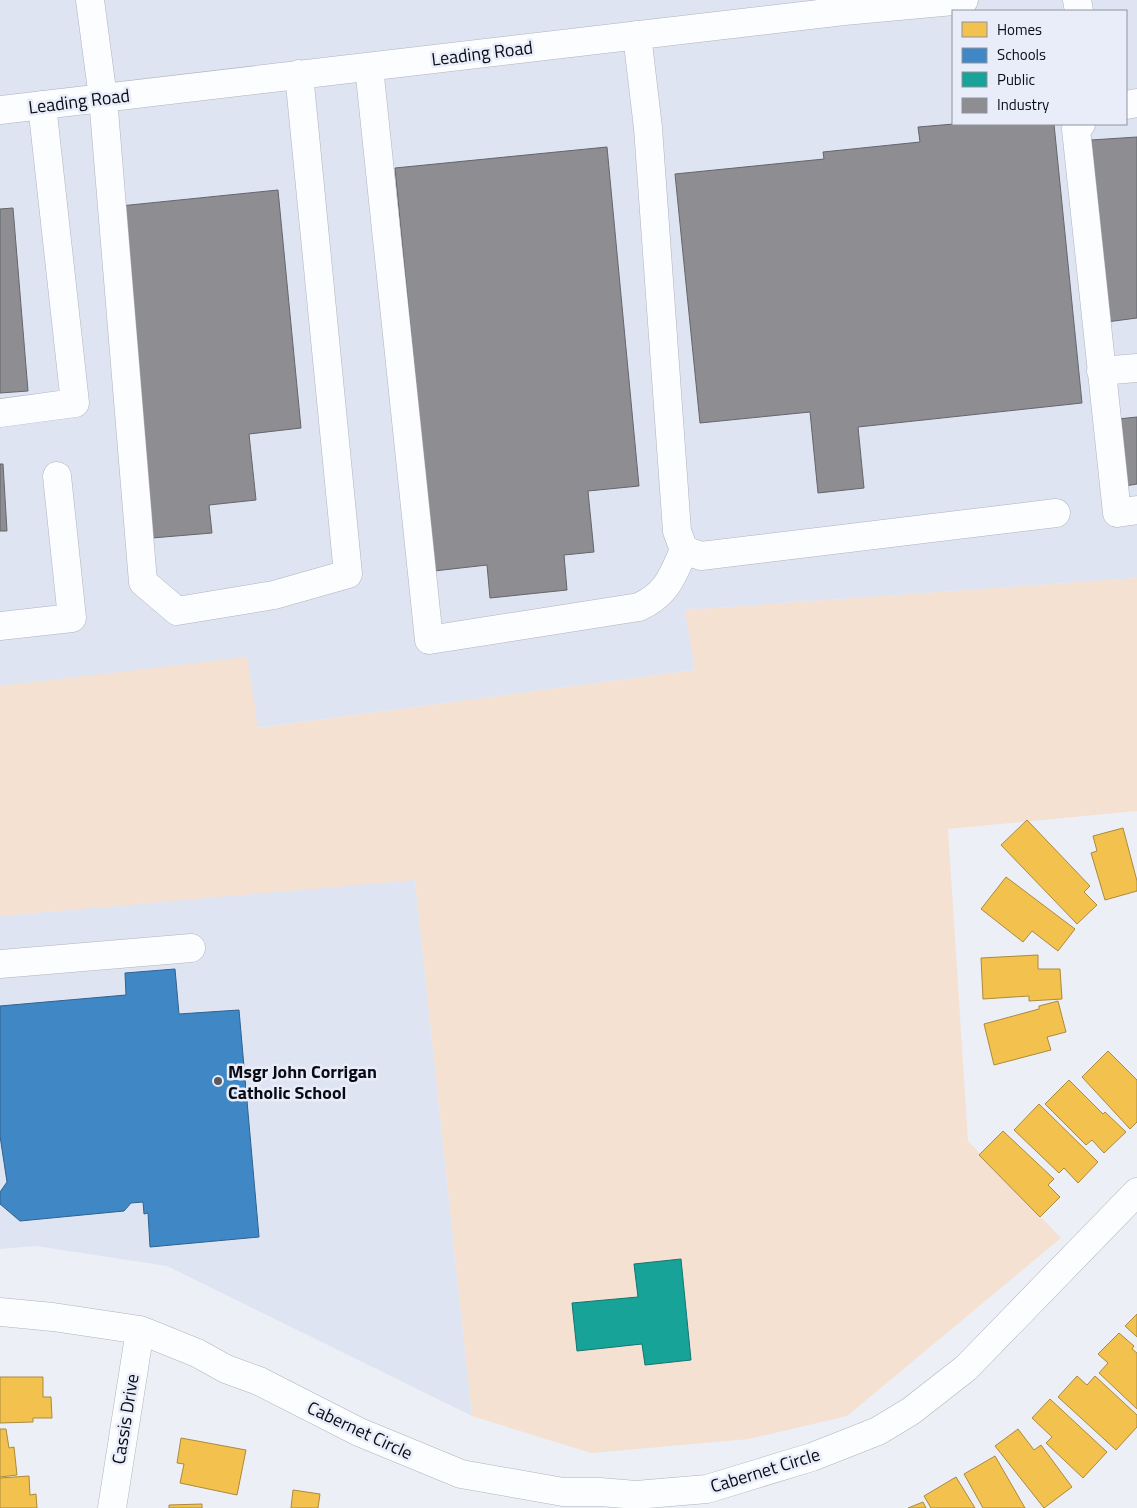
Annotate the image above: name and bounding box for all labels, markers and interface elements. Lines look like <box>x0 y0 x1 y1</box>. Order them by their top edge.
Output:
legend <box>952 10 1127 125</box>
text: Homes <box>997 18 1042 41</box>
street label: Leading Road <box>430 33 534 73</box>
text: Schools <box>997 43 1046 66</box>
text: Public <box>997 68 1035 91</box>
street label: Leading Road <box>27 81 131 121</box>
text: Industry <box>997 93 1049 116</box>
place label: Msgr John Corrigan Catholic School <box>228 1058 377 1106</box>
marker: Msgr John Corrigan Catholic School <box>212 1075 224 1087</box>
street label: Cassis Drive <box>105 1372 145 1466</box>
street label: Cabernet Circle <box>303 1394 417 1466</box>
street label: Cabernet Circle <box>707 1441 823 1499</box>

